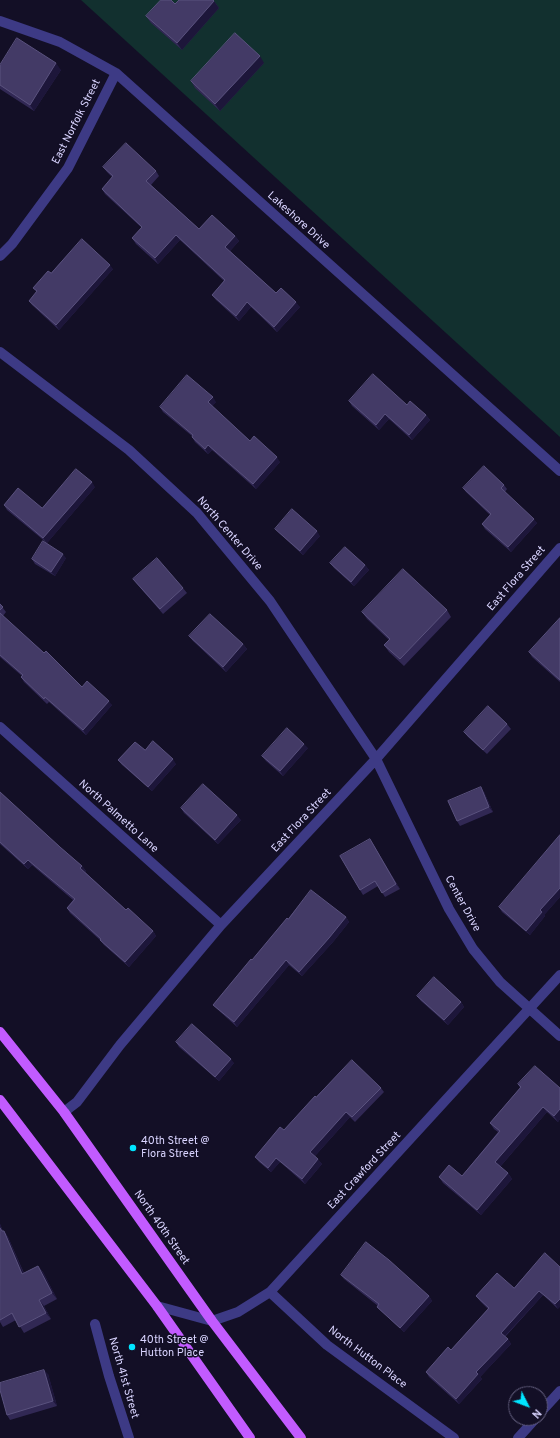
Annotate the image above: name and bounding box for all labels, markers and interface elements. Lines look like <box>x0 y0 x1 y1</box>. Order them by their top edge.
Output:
street label: East Norfolk Street <box>50 77 104 167</box>
street label: Lakeshore Drive <box>264 190 332 252</box>
street label: North Center Drive <box>193 494 265 574</box>
street label: East Flora Street <box>485 544 549 614</box>
street label: North Palmetto Lane <box>75 778 161 856</box>
street label: East Flora Street <box>269 787 335 855</box>
street label: Center Drive <box>441 874 483 934</box>
street label: East Crawford Street <box>326 1129 404 1213</box>
place label: 40th Street @ Flora Street <box>141 1135 209 1161</box>
marker: 40th Street @ Flora Street <box>128 1143 138 1153</box>
street label: North 40th Street <box>130 1188 192 1268</box>
street label: North Hutton Place <box>325 1324 409 1392</box>
place label: 40th Street @ Hutton Place <box>140 1334 208 1360</box>
street label: North 41st Street <box>105 1336 141 1420</box>
marker: 40th Street @ Hutton Place <box>127 1342 137 1352</box>
north arrow <box>508 1386 548 1426</box>
text: N <box>528 1406 544 1421</box>

